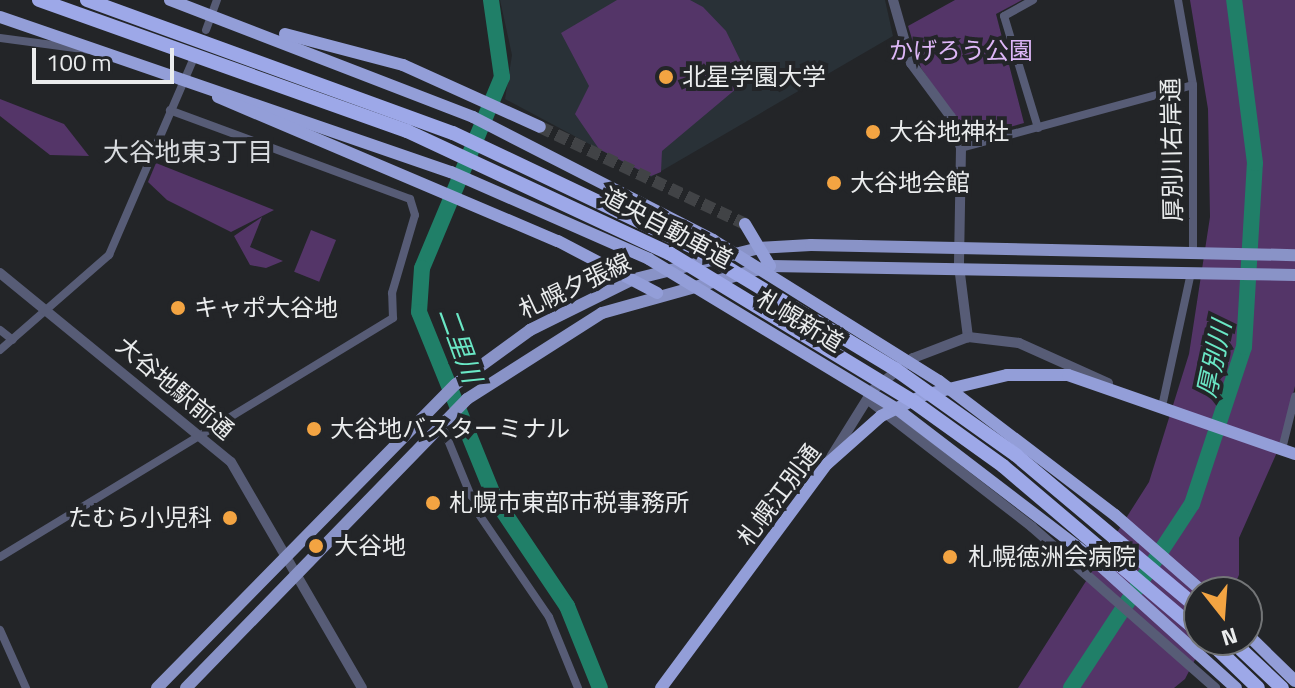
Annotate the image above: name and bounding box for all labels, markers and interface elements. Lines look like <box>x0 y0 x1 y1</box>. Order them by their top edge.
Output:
scale bar <box>36 32 178 82</box>
park label: かげろう公園 <box>889 37 1033 65</box>
text: 100 m <box>46 44 112 80</box>
place label: 北星学園大学 <box>682 63 826 91</box>
marker: 北星学園大学 <box>657 68 675 86</box>
street label: 厚別川右岸通 <box>1156 78 1188 222</box>
place label: 大谷地神社 <box>889 118 1009 146</box>
marker: 大谷地神社 <box>864 123 882 141</box>
district label: 大谷地東3丁目 <box>103 136 273 168</box>
place label: 大谷地会館 <box>850 169 970 197</box>
marker: 大谷地会館 <box>825 174 843 192</box>
street label: 道央自動車道 <box>597 181 737 275</box>
street label: 札幌夕張線 <box>515 248 635 324</box>
street label: 札幌新道 <box>751 284 849 358</box>
place label: キャポ大谷地 <box>194 294 338 322</box>
marker: キャポ大谷地 <box>169 299 187 317</box>
water label: 二里川 <box>432 303 488 387</box>
water label: 厚別川 <box>1191 318 1237 400</box>
street label: 大谷地駅前通 <box>111 331 239 445</box>
place label: 大谷地バスターミナル <box>330 415 570 443</box>
marker: 大谷地バスターミナル <box>305 420 323 438</box>
street label: 札幌江別通 <box>731 438 827 552</box>
place label: 札幌市東部市税事務所 <box>449 489 689 517</box>
marker: 札幌市東部市税事務所 <box>424 494 442 512</box>
place label: たむら小児科 <box>68 504 212 532</box>
marker: たむら小児科 <box>219 507 241 529</box>
place label: 大谷地 <box>334 532 406 560</box>
marker: 大谷地 <box>305 535 327 557</box>
place label: 札幌徳洲会病院 <box>968 543 1136 571</box>
marker: 札幌徳洲会病院 <box>939 546 961 568</box>
north arrow <box>1183 576 1263 656</box>
text: N <box>1217 619 1242 656</box>

